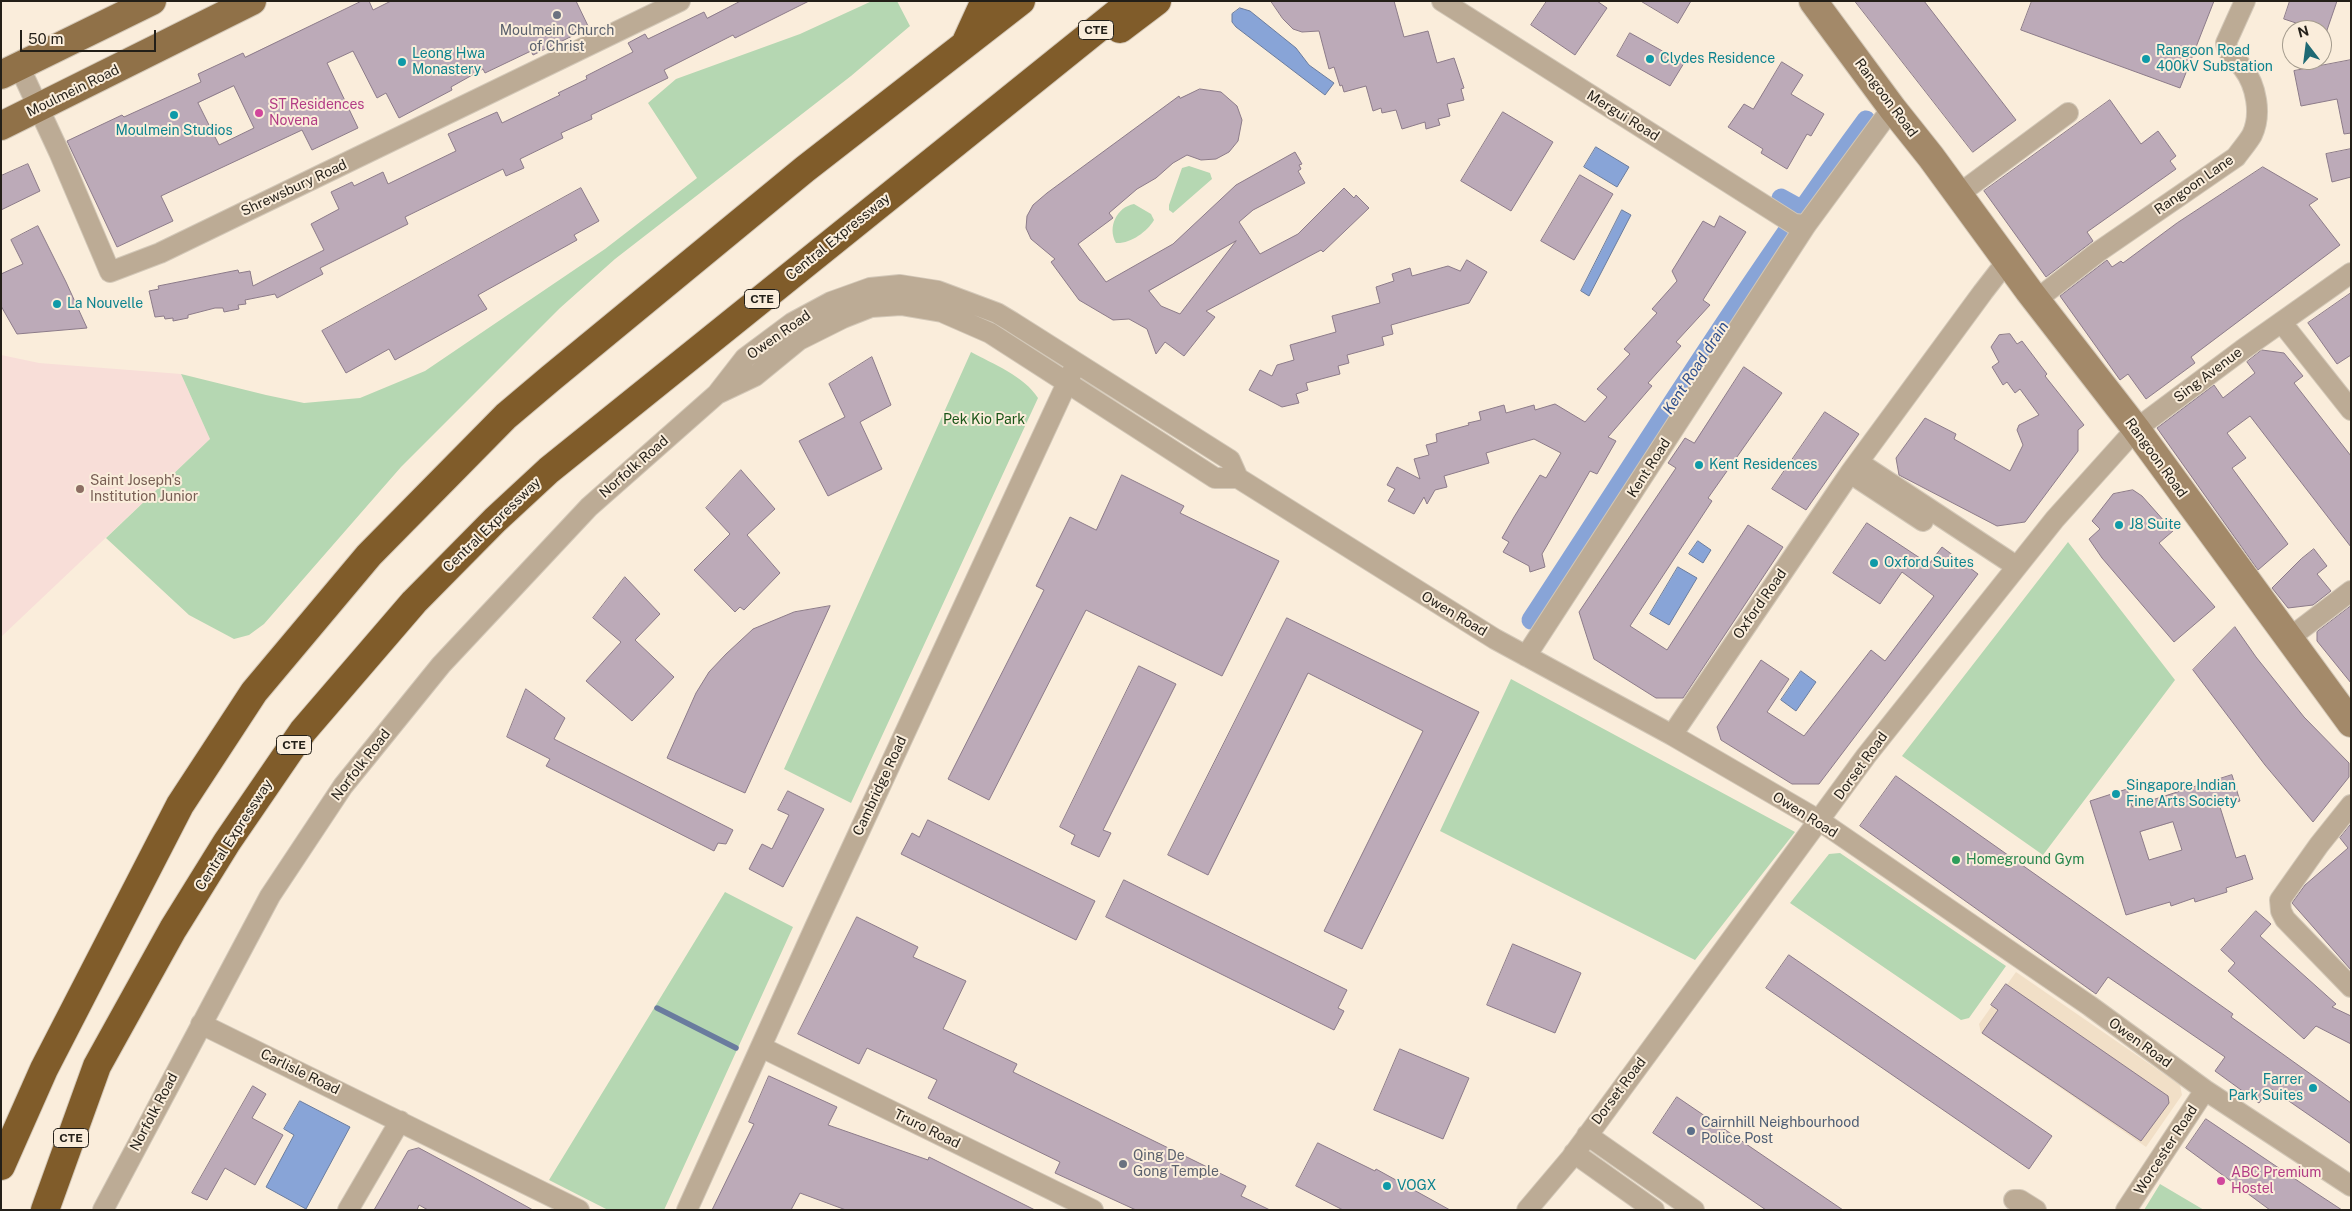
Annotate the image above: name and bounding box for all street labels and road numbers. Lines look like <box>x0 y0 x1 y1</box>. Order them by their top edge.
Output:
road number: CTE <box>1078 20 1114 40</box>
street label: Rangoon Road <box>1851 55 1921 141</box>
street label: Moulmein Road <box>24 61 122 121</box>
street label: Mergui Road <box>1584 87 1662 145</box>
street label: Rangoon Lane <box>2151 152 2237 218</box>
street label: Shrewsbury Road <box>238 156 350 220</box>
street label: Central Expressway <box>782 190 894 284</box>
road number: CTE <box>744 290 780 308</box>
street label: Owen Road <box>744 307 814 363</box>
street label: Sing Avenue <box>2171 344 2245 406</box>
street label: Rangoon Road <box>2122 415 2190 501</box>
street label: Norfolk Road <box>596 432 672 502</box>
street label: Kent Road <box>1624 435 1674 501</box>
street label: Central Expressway <box>440 474 544 576</box>
street label: Oxford Road <box>1730 566 1790 642</box>
street label: Owen Road <box>1418 588 1490 640</box>
street label: Norfolk Road <box>328 726 394 804</box>
street label: Dorset Road <box>1831 729 1891 803</box>
street label: Cambridge Road <box>850 734 910 838</box>
road number: CTE <box>276 736 312 754</box>
street label: Central Expressway <box>192 776 276 894</box>
street label: Owen Road <box>1769 788 1841 842</box>
street label: Owen Road <box>2105 1015 2175 1071</box>
street label: Carlisle Road <box>258 1046 342 1098</box>
street label: Dorset Road <box>1588 1054 1650 1128</box>
street label: Norfolk Road <box>126 1070 182 1154</box>
street label: Worcester Road <box>2131 1102 2201 1198</box>
street label: Truro Road <box>891 1106 963 1152</box>
road number: CTE <box>54 1128 88 1148</box>

